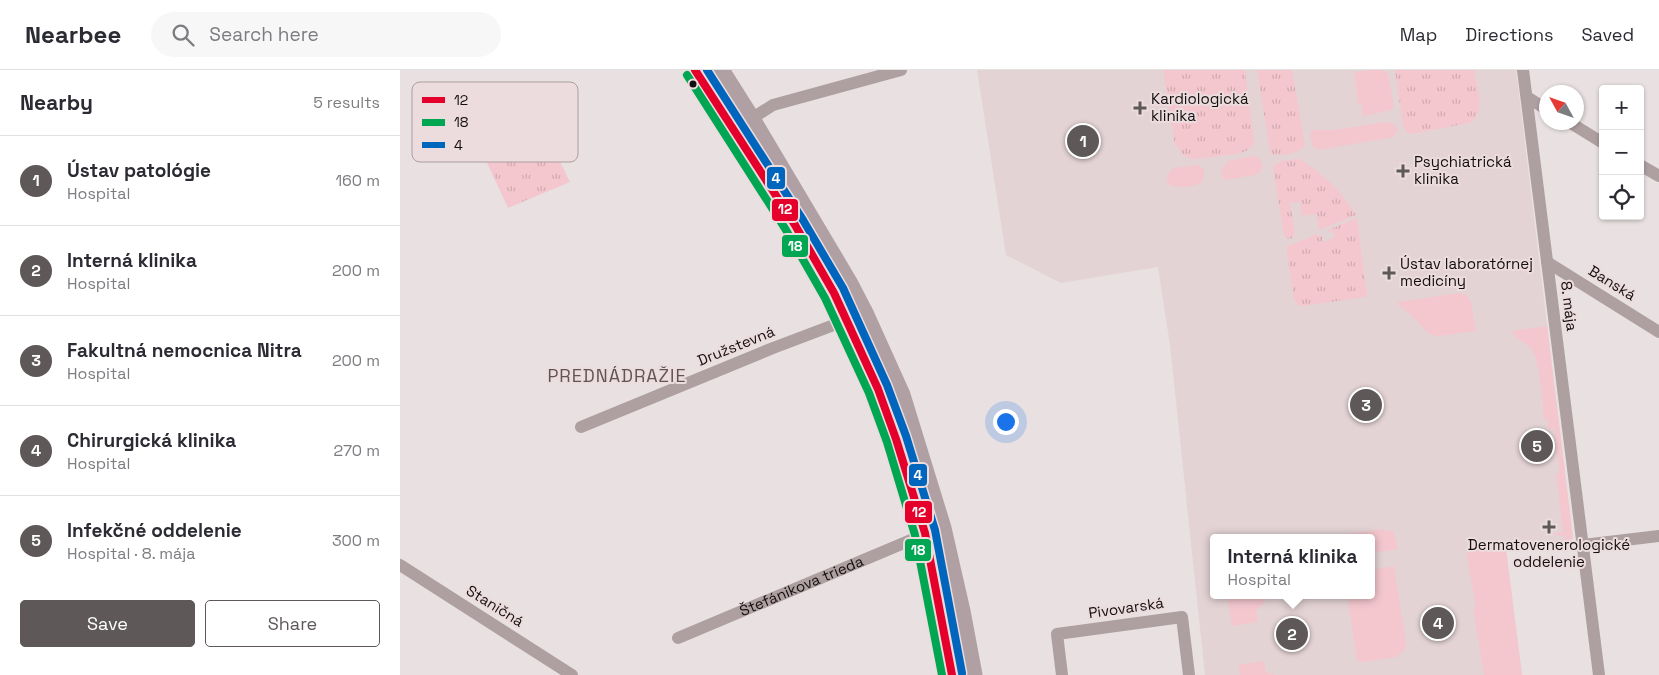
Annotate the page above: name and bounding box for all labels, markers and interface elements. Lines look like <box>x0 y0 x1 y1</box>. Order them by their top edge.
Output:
search box <box>151 12 501 57</box>
text: Nearbee <box>25 19 121 50</box>
icon: search <box>169 21 197 49</box>
text: Search here <box>209 22 319 47</box>
text: Map <box>1400 23 1437 46</box>
text: Directions <box>1465 23 1554 46</box>
text: Saved <box>1582 23 1634 46</box>
unlabelled marker <box>688 79 698 89</box>
legend <box>412 82 578 162</box>
north arrow <box>1539 85 1584 130</box>
map controls <box>1599 85 1644 220</box>
button: + <box>1599 85 1644 130</box>
text: Nearby <box>20 89 93 116</box>
place label: Kardiologická klinika <box>1151 89 1249 125</box>
text: 12 <box>454 91 468 109</box>
text: 5 results <box>313 92 380 113</box>
marker: Kardiologická klinika <box>1133 101 1147 115</box>
text: 18 <box>454 113 469 131</box>
pin: 1 <box>1067 122 1099 160</box>
button: − <box>1599 130 1644 175</box>
text: 4 <box>454 136 463 154</box>
place label: Psychiatrická klinika <box>1414 152 1512 188</box>
text: Ústav patológie <box>67 158 211 183</box>
marker: Psychiatrická klinika <box>1396 164 1410 178</box>
line badge: 4 <box>766 166 786 190</box>
text: 4 <box>772 169 781 187</box>
text: 1 <box>32 170 40 191</box>
text: 160 m <box>335 170 380 191</box>
button: locate <box>1599 175 1644 220</box>
text: Hospital <box>67 183 130 204</box>
line badge: 12 <box>771 198 799 222</box>
text: 12 <box>778 200 792 218</box>
line badge: 18 <box>781 234 809 258</box>
text: 18 <box>788 237 803 255</box>
text: Interná klinika <box>67 248 197 273</box>
place label: Ústav laboratórnej medicíny <box>1400 254 1533 290</box>
text: 2 <box>31 260 41 281</box>
text: 200 m <box>332 260 380 281</box>
street label: Banská <box>1585 261 1640 305</box>
marker: Ústav laboratórnej medicíny <box>1382 266 1396 280</box>
text: Hospital <box>67 273 130 294</box>
street label: 8. mája <box>1557 280 1582 332</box>
street label: Družstevná <box>694 321 777 370</box>
text: Fakultná nemocnica Nitra <box>67 338 302 363</box>
text: 3 <box>31 350 41 371</box>
text: 200 m <box>332 350 380 371</box>
text: Hospital <box>67 363 130 384</box>
district label: PREDNÁDRAŽIE <box>547 364 687 387</box>
pin: 3 <box>1350 386 1382 424</box>
your location <box>993 409 1019 435</box>
pin: 5 <box>1521 427 1553 465</box>
text: Chirurgická klinika <box>67 428 236 453</box>
text: 4 <box>31 440 41 461</box>
text: 270 m <box>333 440 380 461</box>
text: Hospital <box>67 453 130 474</box>
line badge: 4 <box>908 463 928 487</box>
text: 4 <box>914 466 923 484</box>
line badge: 12 <box>904 500 933 524</box>
text: 12 <box>912 503 926 521</box>
text: Infekčné oddelenie <box>67 518 242 543</box>
marker: Dermatovenerologické oddelenie <box>1542 520 1556 534</box>
text: 5 <box>31 530 41 551</box>
text: 300 m <box>332 530 380 551</box>
popup <box>1210 534 1375 599</box>
place label: Dermatovenerologické oddelenie <box>1468 535 1630 571</box>
line badge: 18 <box>904 538 932 562</box>
text: 18 <box>911 541 926 559</box>
text: Hospital · 8. mája <box>67 543 195 564</box>
text: Interná klinika <box>1228 544 1357 569</box>
street label: Štefánikova trieda <box>736 551 867 620</box>
text: Hospital <box>1228 569 1291 590</box>
street label: Staničná <box>463 580 528 631</box>
street label: Pivovarská <box>1087 593 1165 622</box>
button: Save <box>20 600 195 647</box>
button: Share <box>205 600 380 647</box>
pin: 4 <box>1422 604 1454 642</box>
pin: 2 <box>1276 615 1308 653</box>

